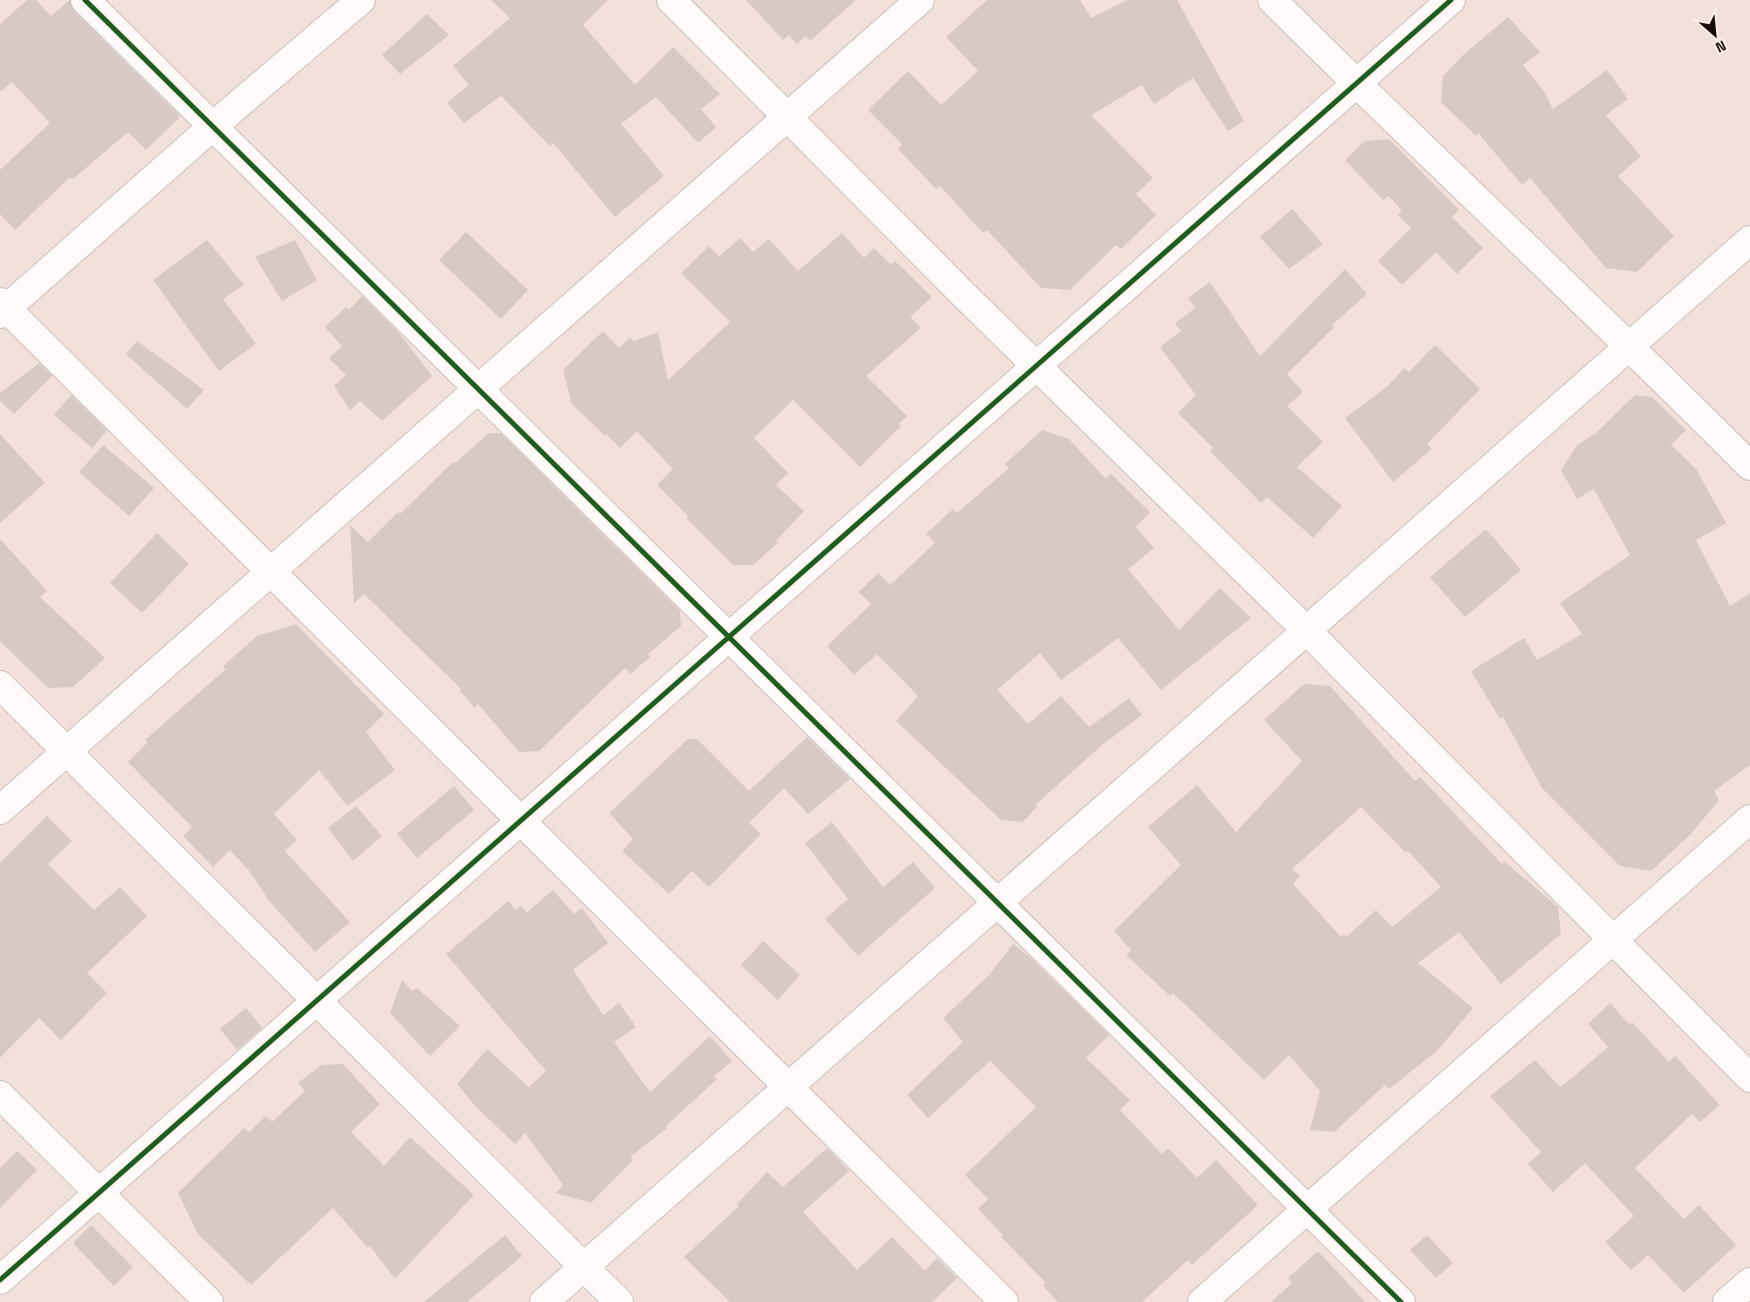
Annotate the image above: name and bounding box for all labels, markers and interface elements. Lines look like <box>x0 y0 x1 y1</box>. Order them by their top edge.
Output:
north arrow <box>1690 10 1740 60</box>
text: N <box>1713 36 1729 57</box>

